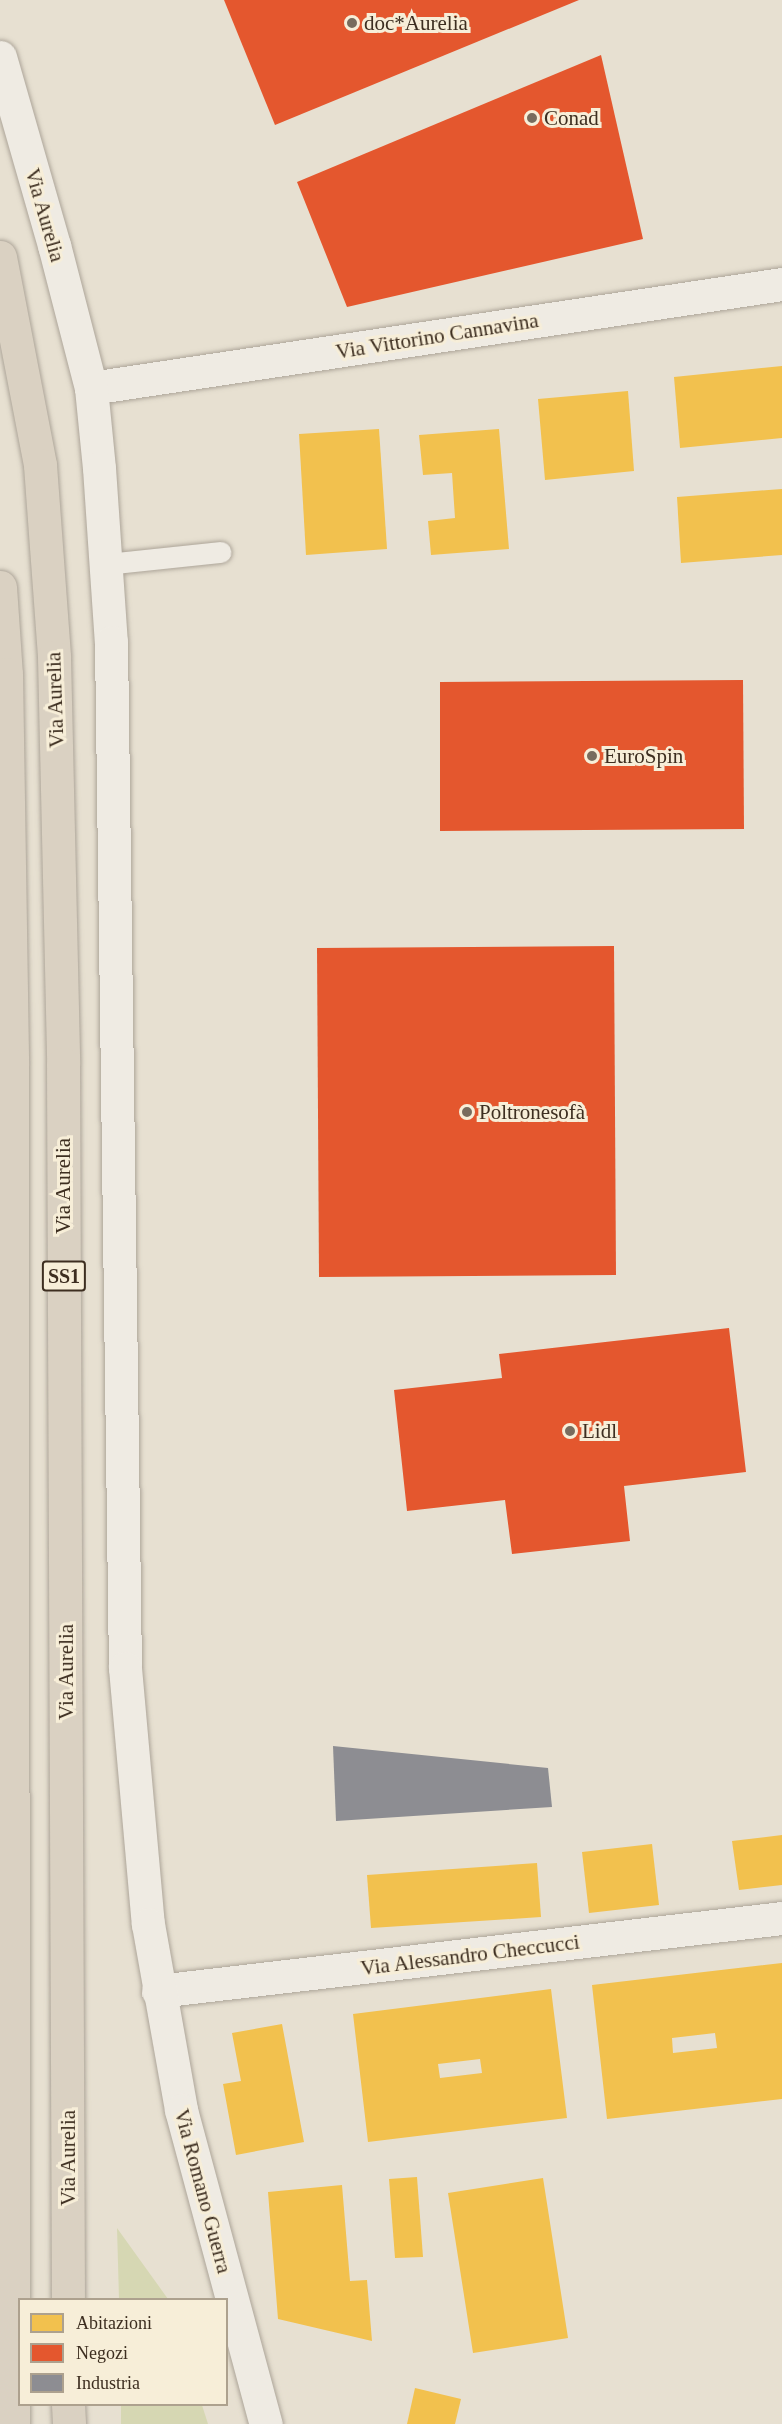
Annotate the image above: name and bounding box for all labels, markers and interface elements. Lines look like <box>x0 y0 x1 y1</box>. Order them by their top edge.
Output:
place label: doc*Aurelia <box>364 10 468 36</box>
marker: doc*Aurelia <box>345 16 359 30</box>
place label: Conad <box>544 105 599 131</box>
marker: Conad <box>525 111 539 125</box>
street label: Via Aurelia <box>19 165 71 265</box>
street label: Via Vittorino Cannavina <box>334 308 540 364</box>
street label: Via Aurelia <box>41 651 69 749</box>
place label: EuroSpin <box>604 743 683 769</box>
marker: EuroSpin <box>585 749 599 763</box>
place label: Poltronesofà <box>479 1099 585 1125</box>
marker: Poltronesofà <box>460 1105 474 1119</box>
street label: Via Aurelia <box>50 1137 76 1235</box>
road number: SS1 <box>42 1259 86 1293</box>
place label: Lidl <box>582 1418 617 1444</box>
marker: Lidl <box>563 1424 577 1438</box>
street label: Via Aurelia <box>53 1623 79 1721</box>
street label: Via Alessandro Checcucci <box>359 1929 581 1981</box>
street label: Via Romano Guerra <box>169 2106 237 2276</box>
street label: Via Aurelia <box>55 2109 81 2207</box>
legend <box>18 2298 228 2406</box>
text: Abitazioni <box>76 2313 152 2333</box>
text: Negozi <box>76 2343 128 2363</box>
text: Industria <box>76 2373 140 2393</box>

